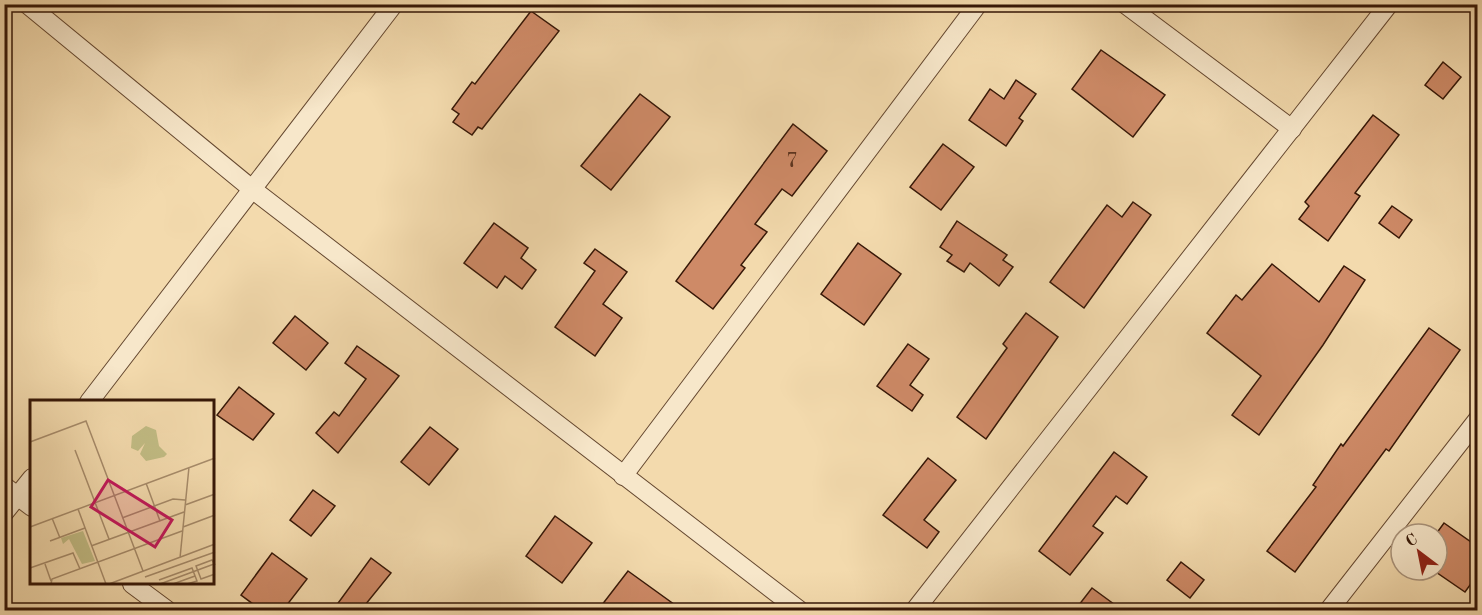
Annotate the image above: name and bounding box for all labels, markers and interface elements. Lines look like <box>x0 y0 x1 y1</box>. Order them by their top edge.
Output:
house number: 7 <box>786 151 798 172</box>
inset map <box>30 400 214 585</box>
north arrow <box>1389 522 1449 582</box>
text: С <box>1403 531 1421 551</box>

